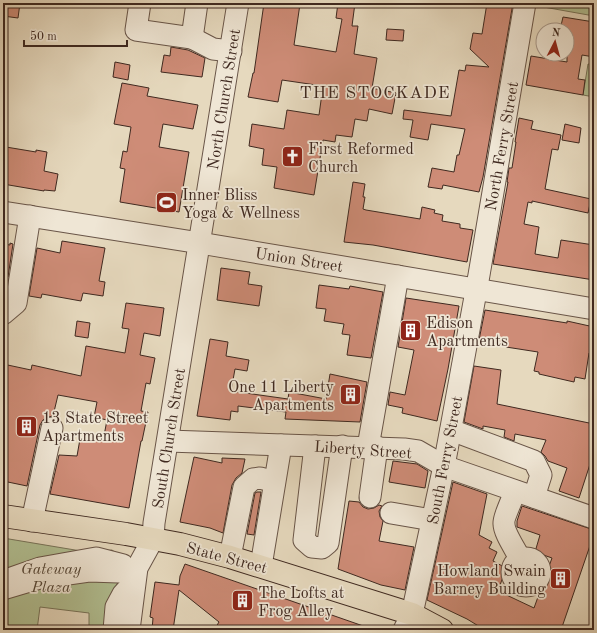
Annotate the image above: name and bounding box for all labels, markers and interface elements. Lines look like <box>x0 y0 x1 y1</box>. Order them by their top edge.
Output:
scale bar <box>24 22 127 48</box>
north arrow <box>535 22 575 62</box>
street label: North Church Street <box>206 27 244 171</box>
text: N <box>551 28 561 40</box>
text: 50 m <box>30 30 57 43</box>
street label: North Ferry Street <box>484 80 522 212</box>
district label: THE STOCKADE <box>300 85 450 102</box>
place label: First Reformed Church <box>308 142 414 176</box>
church icon: First Reformed Church <box>279 144 305 170</box>
place label: Inner Bliss Yoga & Wellness <box>182 188 300 222</box>
sports icon: Inner Bliss Yoga & Wellness <box>154 190 180 216</box>
street label: Union Street <box>254 246 344 276</box>
place label: Edison Apartments <box>426 316 508 350</box>
building icon: Edison Apartments <box>397 318 423 344</box>
street label: South Church Street <box>151 366 189 510</box>
place label: One 11 Liberty Apartments <box>228 380 335 414</box>
building icon: One 11 Liberty Apartments <box>337 382 363 408</box>
street label: South Ferry Street <box>426 394 466 526</box>
place label: 13 State Street Apartments <box>42 411 149 445</box>
building icon: 13 State Street Apartments <box>14 413 40 439</box>
street label: Liberty Street <box>313 440 413 462</box>
street label: State Street <box>184 540 269 578</box>
park label: Gateway Plaza <box>21 562 82 596</box>
place label: Howland Swain Barney Building <box>433 564 546 598</box>
building icon: Howland Swain Barney Building <box>548 566 574 592</box>
place label: The Lofts at Frog Alley <box>258 586 345 620</box>
building icon: The Lofts at Frog Alley <box>229 588 255 614</box>

